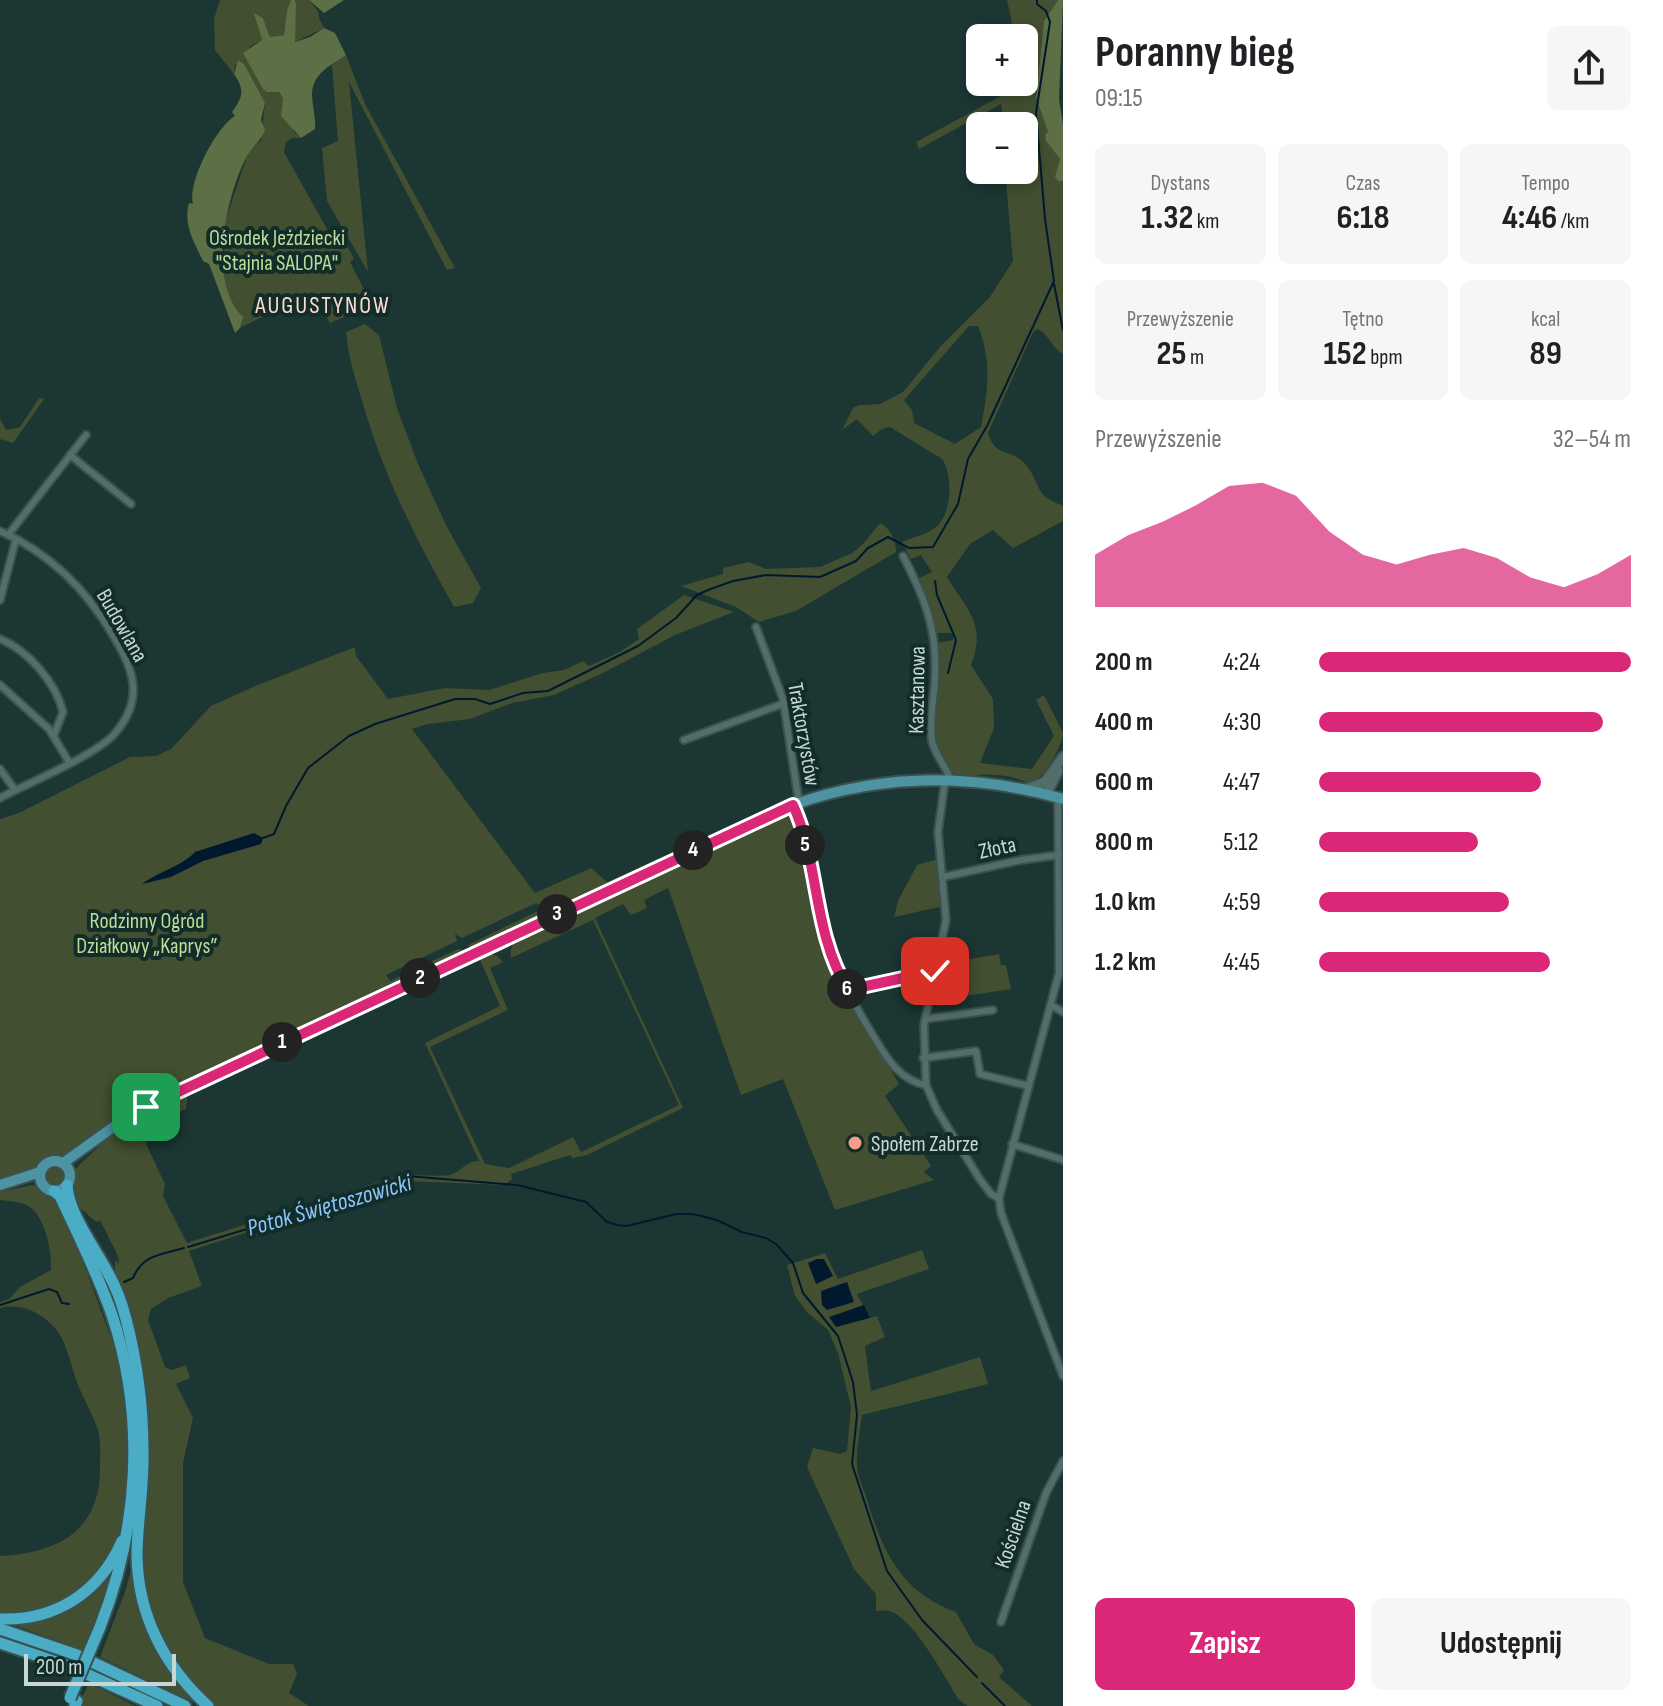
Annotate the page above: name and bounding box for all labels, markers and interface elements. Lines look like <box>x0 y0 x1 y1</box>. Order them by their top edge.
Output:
map controls <box>966 24 1038 184</box>
button: + <box>966 24 1038 96</box>
text: Poranny bieg <box>1095 26 1295 79</box>
button: share <box>1547 26 1631 110</box>
text: 09:15 <box>1095 83 1143 114</box>
button: − <box>966 112 1038 184</box>
text: Dystans <box>1151 170 1210 197</box>
text: Czas <box>1346 170 1380 197</box>
text: Tempo <box>1521 170 1570 197</box>
text: 1.32 <box>1141 197 1193 238</box>
text: 6:18 <box>1337 197 1389 238</box>
text: 4:46 <box>1502 197 1557 238</box>
text: km <box>1193 208 1219 235</box>
text: /km <box>1557 208 1589 235</box>
park label: Ośrodek Jeżdziecki "Stajnia SALOPA" <box>209 225 345 277</box>
district label: AUGUSTYNÓW <box>254 291 391 320</box>
text: Przewyższenie <box>1127 306 1234 333</box>
text: Tętno <box>1342 306 1384 333</box>
text: kcal <box>1531 306 1560 333</box>
text: 25 <box>1157 333 1186 374</box>
text: 152 <box>1323 333 1367 374</box>
text: 89 <box>1530 333 1562 374</box>
text: m <box>1186 344 1204 371</box>
text: bpm <box>1367 344 1403 371</box>
text: Przewyższenie <box>1095 424 1222 455</box>
text: 32–54 m <box>1553 424 1631 455</box>
street label: Budowlana <box>90 584 153 667</box>
street label: Kasztanowa <box>903 646 932 734</box>
text: 200 m <box>1095 647 1152 678</box>
text: 4:24 <box>1223 647 1260 678</box>
street label: Traktorzystów <box>781 680 826 788</box>
text: 400 m <box>1095 707 1153 738</box>
text: 4:30 <box>1223 707 1261 738</box>
text: 600 m <box>1095 767 1153 798</box>
text: 4:47 <box>1223 767 1260 798</box>
pin: 5 <box>785 825 825 865</box>
text: 800 m <box>1095 827 1153 858</box>
text: 5:12 <box>1223 827 1258 858</box>
pin: 4 <box>673 830 713 870</box>
text: 5 <box>800 831 810 858</box>
street label: Złota <box>976 831 1018 866</box>
text: 4 <box>688 836 698 863</box>
text: 1.0 km <box>1095 887 1156 918</box>
text: 4:59 <box>1223 887 1261 918</box>
pin: 3 <box>537 894 577 934</box>
text: 3 <box>552 900 562 927</box>
park label: Rodzinny Ogród Działkowy „Kaprys” <box>76 908 218 960</box>
pin <box>901 937 969 1005</box>
text: 1.2 km <box>1095 947 1156 978</box>
text: 4:45 <box>1223 947 1260 978</box>
icon: check <box>913 949 957 993</box>
pin: 2 <box>400 958 440 998</box>
text: 2 <box>415 964 425 991</box>
pin: 6 <box>827 969 867 1009</box>
text: 6 <box>842 975 852 1002</box>
pin: 1 <box>262 1022 302 1062</box>
text: 1 <box>278 1028 286 1055</box>
pin <box>112 1073 180 1141</box>
icon: arrive <box>124 1085 168 1129</box>
place label: Społem Zabrze <box>871 1131 978 1158</box>
marker: Społem Zabrze <box>846 1134 864 1152</box>
water label: Potok Świętoszowicki <box>244 1168 415 1243</box>
street label: Kościelna <box>989 1497 1038 1572</box>
button: Zapisz <box>1095 1598 1355 1690</box>
button: Udostępnij <box>1371 1598 1631 1690</box>
scale bar <box>24 1650 176 1686</box>
text: 200 m <box>36 1654 82 1681</box>

